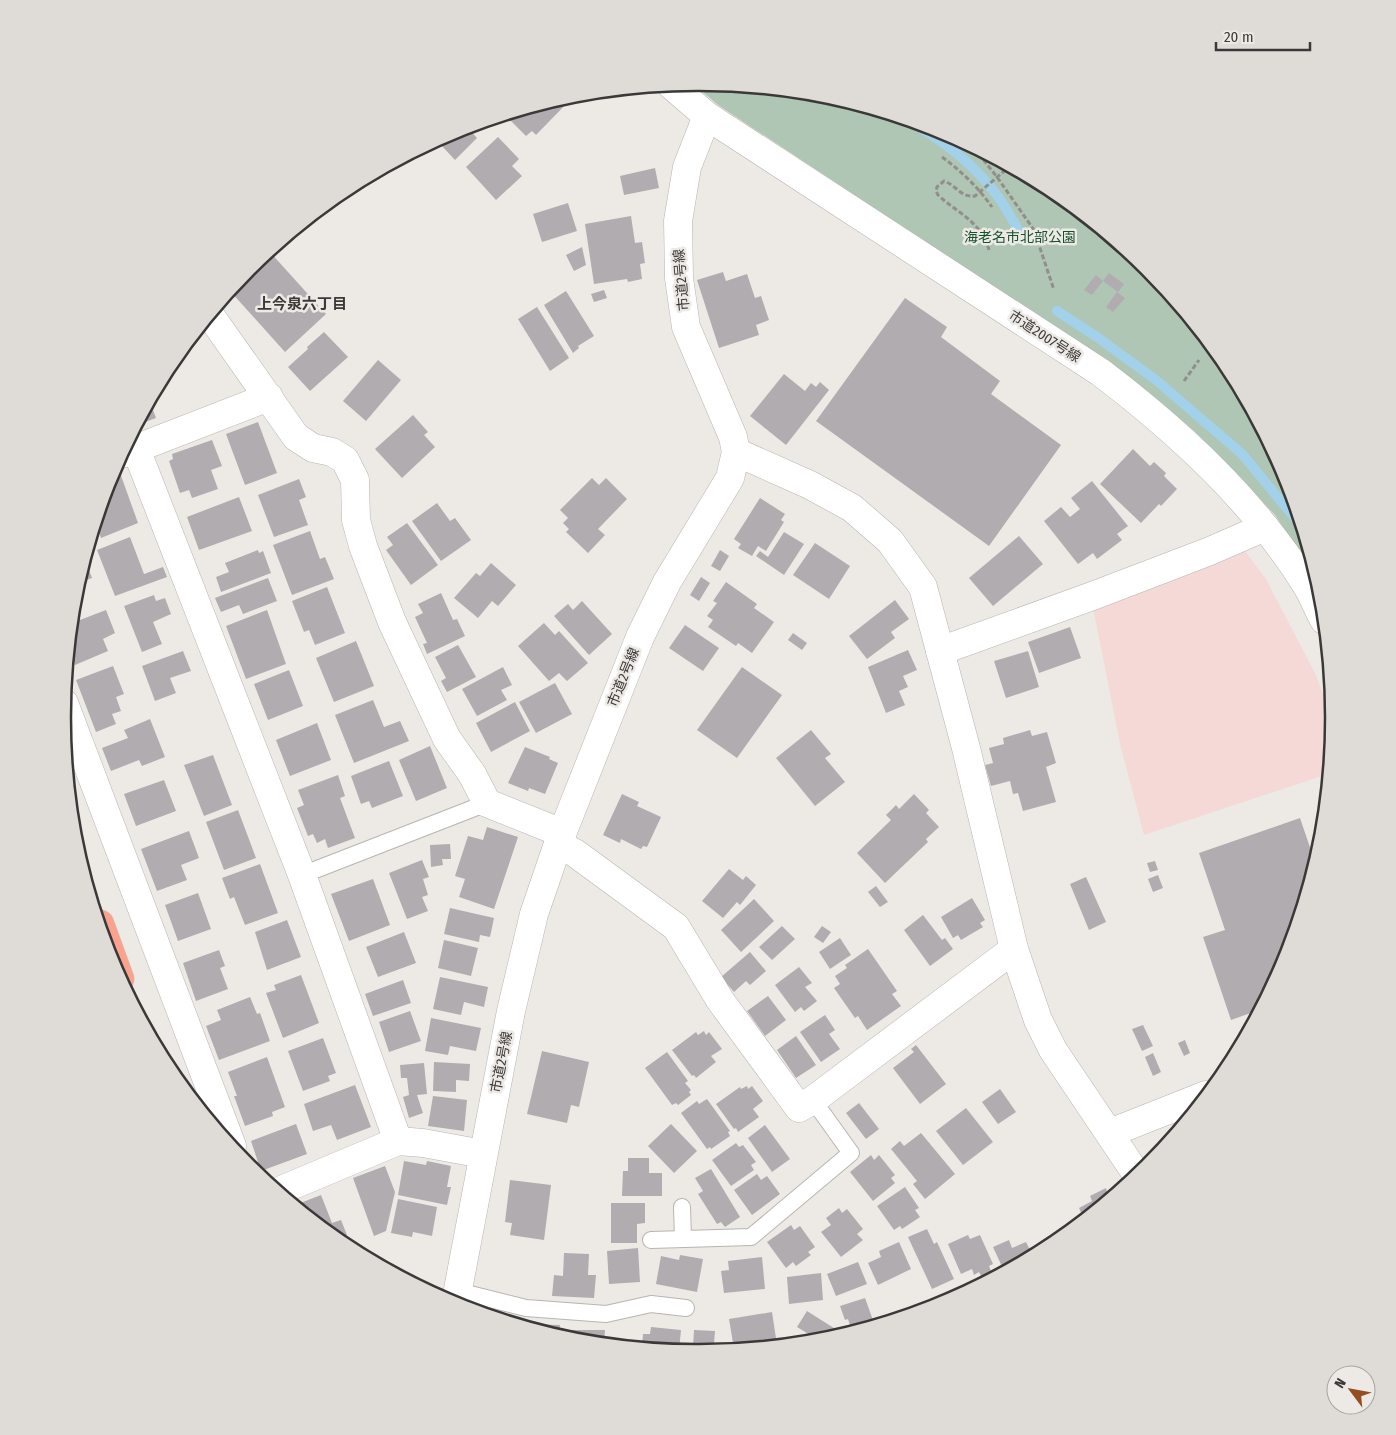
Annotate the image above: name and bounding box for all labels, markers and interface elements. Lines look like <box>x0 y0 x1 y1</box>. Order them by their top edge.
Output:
scale bar <box>1216 20 1310 52</box>
text: 20 m <box>1224 28 1254 46</box>
park label: 海老名市北部公園 <box>964 229 1076 246</box>
street label: 市道2号線 <box>670 248 693 312</box>
district label: 上今泉六丁目 <box>257 295 347 313</box>
street label: 市道2007号線 <box>1006 307 1084 366</box>
street label: 市道2号線 <box>604 645 643 709</box>
street label: 市道2号線 <box>487 1030 516 1094</box>
north arrow <box>1326 1365 1376 1415</box>
text: N <box>1331 1375 1350 1391</box>

